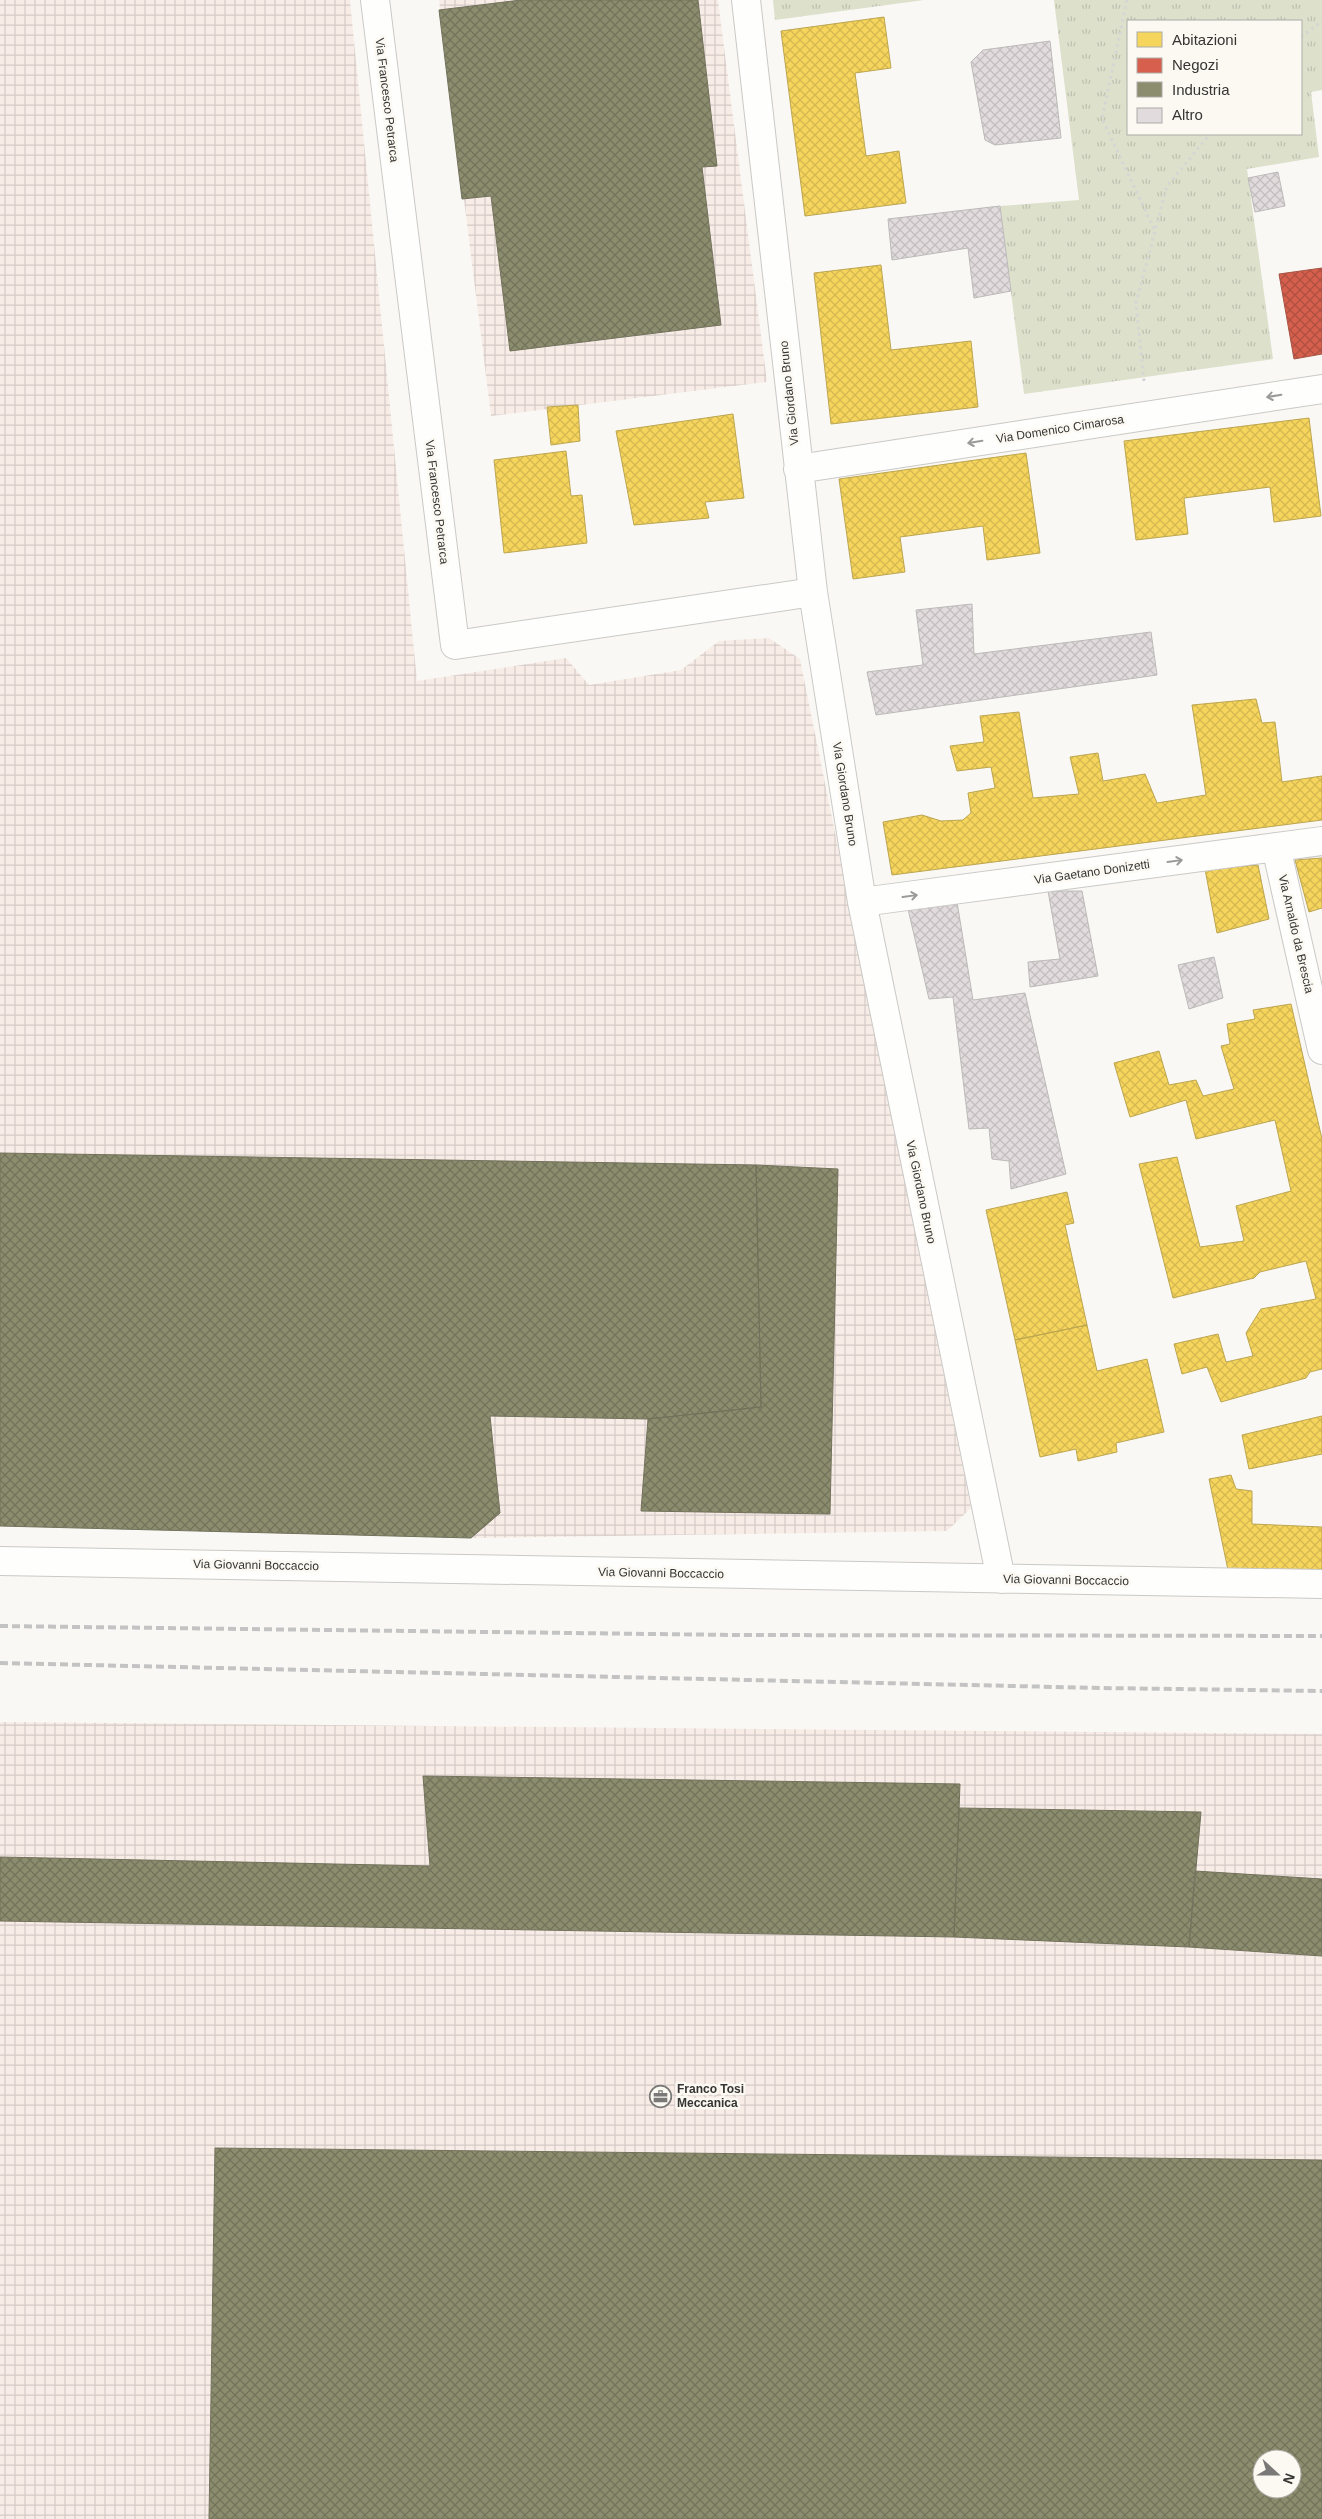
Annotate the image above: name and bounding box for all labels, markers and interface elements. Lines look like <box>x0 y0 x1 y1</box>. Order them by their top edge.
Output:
legend <box>1127 20 1302 135</box>
text: Abitazioni <box>1172 31 1237 48</box>
street label: Via Francesco Petrarca <box>372 37 402 163</box>
text: Negozi <box>1172 56 1219 73</box>
text: Industria <box>1172 81 1230 98</box>
text: Altro <box>1172 106 1203 123</box>
street label: Via Giordano Bruno <box>777 340 801 446</box>
one-way arrow <box>1266 391 1282 401</box>
street label: Via Domenico Cimarosa <box>995 412 1125 446</box>
one-way arrow <box>967 437 983 447</box>
street label: Via Francesco Petrarca <box>422 439 452 565</box>
street label: Via Giordano Bruno <box>830 741 860 847</box>
one-way arrow <box>1167 856 1183 866</box>
street label: Via Gaetano Donizetti <box>1033 857 1151 887</box>
street label: Via Arnaldo da Brescia <box>1276 873 1317 995</box>
one-way arrow <box>902 891 918 901</box>
street label: Via Giordano Bruno <box>903 1139 939 1245</box>
street label: Via Giovanni Boccaccio <box>193 1557 319 1573</box>
street label: Via Giovanni Boccaccio <box>598 1565 724 1581</box>
street label: Via Giovanni Boccaccio <box>1003 1572 1129 1588</box>
place label: Franco Tosi Meccanica <box>677 2082 744 2110</box>
office icon: Franco Tosi Meccanica <box>649 2084 673 2108</box>
north arrow <box>1252 2449 1302 2499</box>
text: N <box>1280 2471 1298 2486</box>

